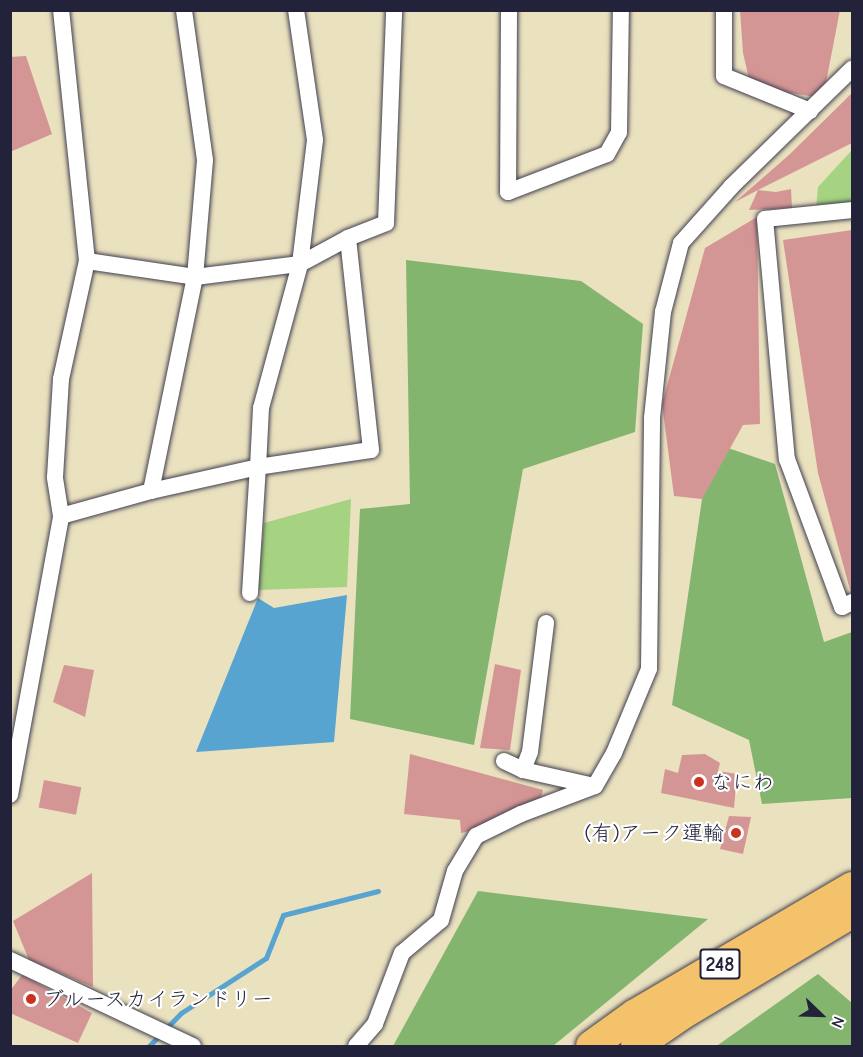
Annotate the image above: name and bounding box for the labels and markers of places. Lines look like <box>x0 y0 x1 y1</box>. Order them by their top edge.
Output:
place label: なにわ <box>711 769 774 795</box>
marker: なにわ <box>692 775 706 789</box>
place label: (有)アーク運輸 <box>584 820 724 846</box>
marker: (有)アーク運輸 <box>729 826 743 840</box>
place label: ブルースカイランドリー <box>43 986 275 1012</box>
marker: ブルースカイランドリー <box>24 992 38 1006</box>

